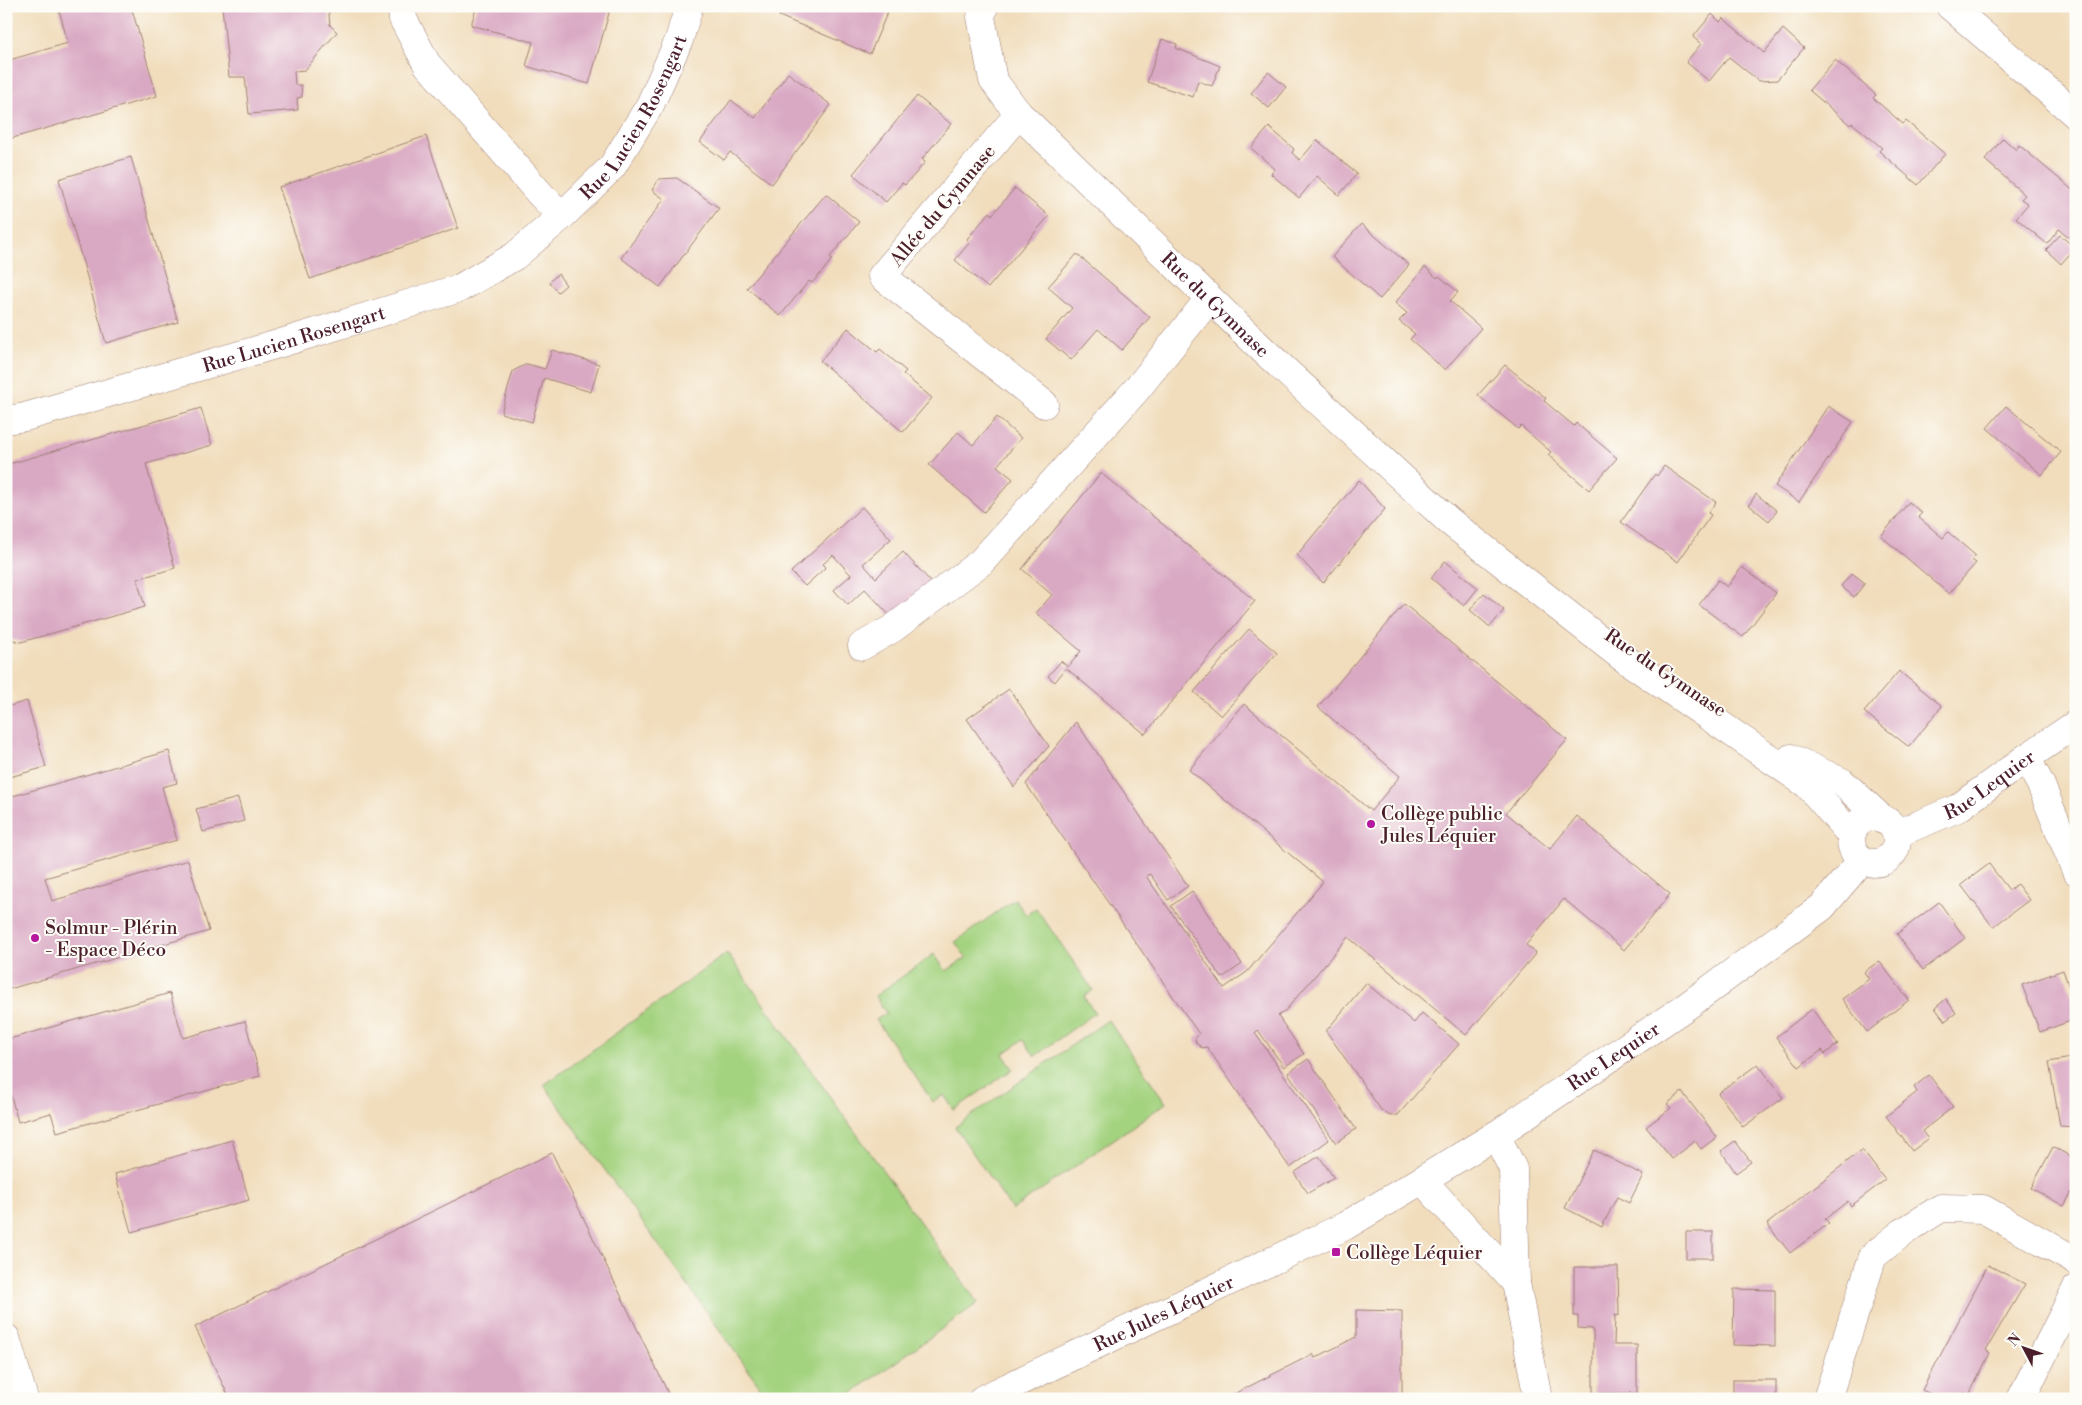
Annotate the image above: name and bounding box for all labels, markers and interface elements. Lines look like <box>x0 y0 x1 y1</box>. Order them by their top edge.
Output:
street label: Rue Lucien Rosengart <box>575 32 693 205</box>
street label: Allée du Gymnase <box>884 140 1001 272</box>
street label: Rue du Gymnase <box>1156 247 1274 363</box>
street label: Rue Lucien Rosengart <box>200 301 388 378</box>
street label: Rue du Gymnase <box>1600 623 1731 722</box>
street label: Rue Lequier <box>1940 745 2040 826</box>
place label: Collège public Jules Léquier <box>1380 802 1503 848</box>
marker: Collège public Jules Léquier <box>1365 818 1377 830</box>
place label: Solmur - Plérin - Espace Déco <box>45 916 178 962</box>
marker: Solmur - Plérin - Espace Déco <box>29 932 41 944</box>
street label: Rue Lequier <box>1563 1017 1665 1096</box>
place label: Collège Léquier <box>1346 1241 1483 1265</box>
marker: Collège Léquier <box>1330 1246 1342 1258</box>
street label: Rue Jules Léquier <box>1090 1270 1238 1357</box>
north arrow <box>2000 1322 2050 1372</box>
text: N <box>2005 1330 2025 1350</box>

